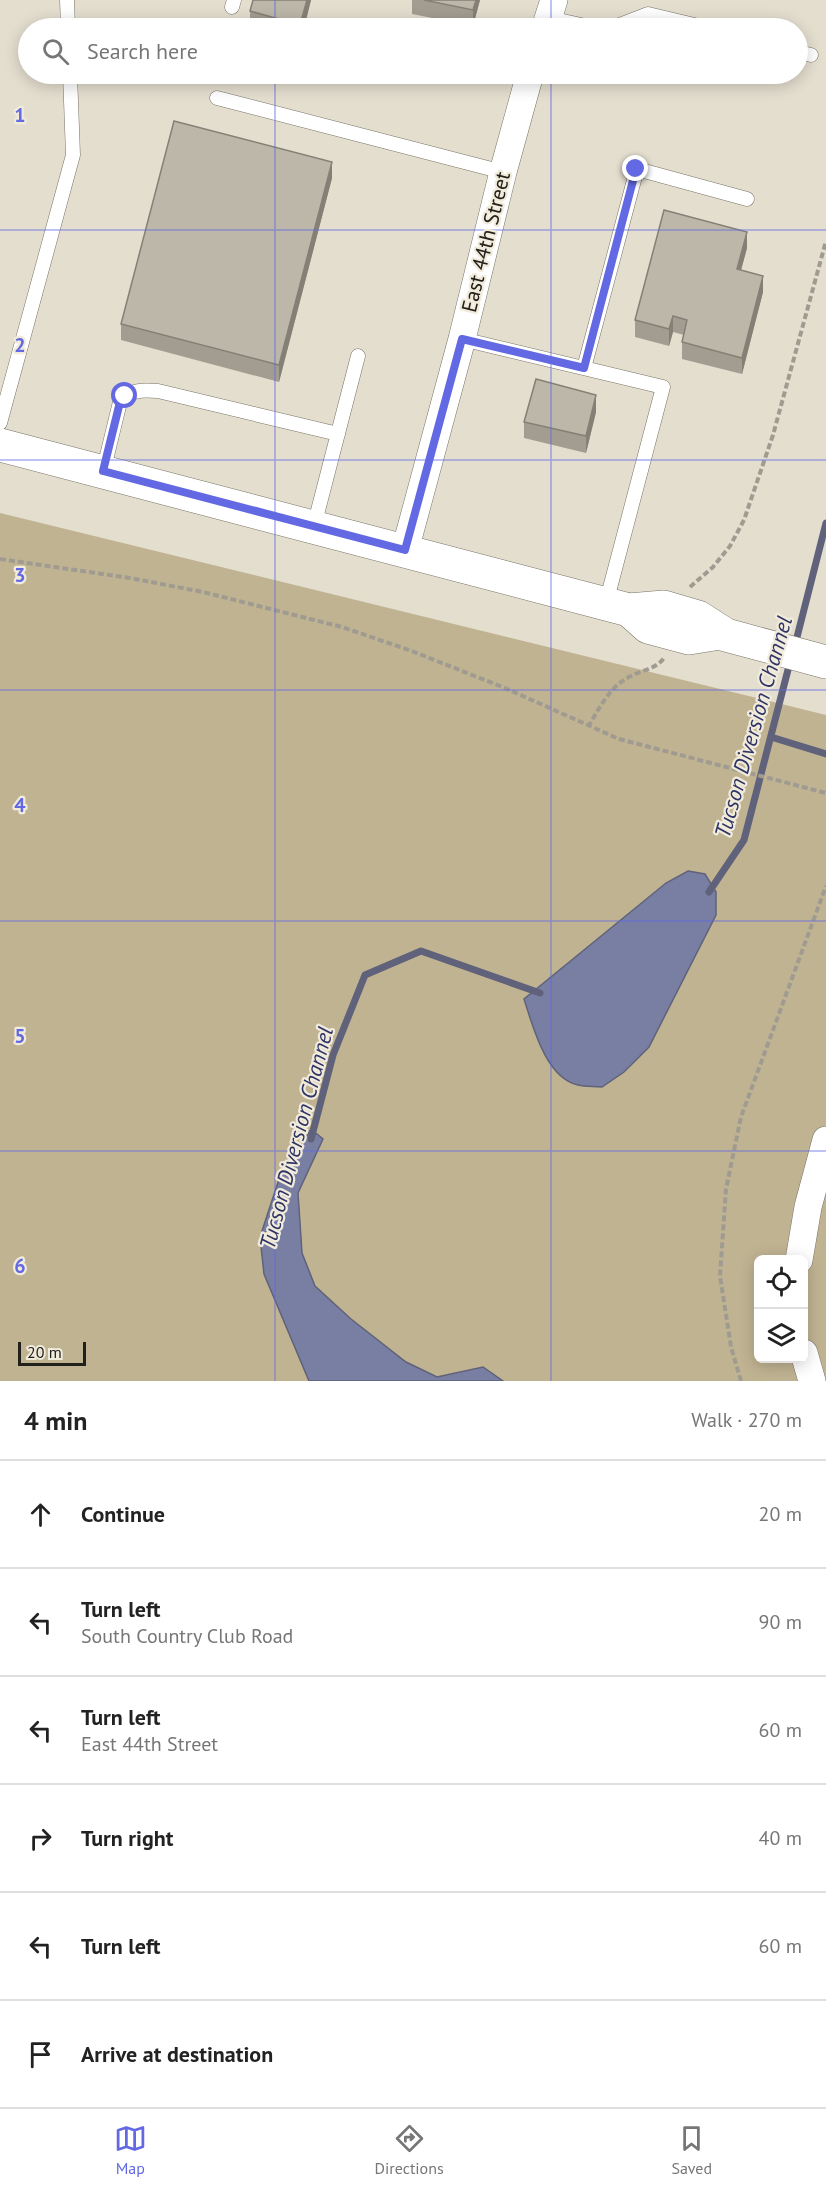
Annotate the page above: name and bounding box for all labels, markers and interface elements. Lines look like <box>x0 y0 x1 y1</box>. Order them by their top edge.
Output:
search box <box>18 18 808 84</box>
icon: search <box>39 35 72 68</box>
text: Search here <box>87 37 198 65</box>
text: 1 <box>14 102 26 128</box>
route end <box>622 155 648 181</box>
street label: East 44th Street <box>455 169 516 315</box>
text: 2 <box>14 332 26 358</box>
route start <box>111 382 137 408</box>
text: 3 <box>14 562 26 588</box>
water label: Tucson Diversion Channel <box>708 613 798 841</box>
text: 4 <box>14 792 26 818</box>
text: 5 <box>14 1023 26 1049</box>
water label: Tucson Diversion Channel <box>253 1024 339 1252</box>
text: 6 <box>14 1253 26 1279</box>
map controls <box>754 1255 808 1363</box>
button: locate <box>754 1255 808 1309</box>
button: layers <box>754 1309 808 1363</box>
scale bar <box>18 1339 86 1366</box>
text: 20 m <box>27 1342 62 1362</box>
text: 4 min <box>24 1404 87 1437</box>
text: Walk · 270 m <box>691 1407 802 1433</box>
icon: ahead <box>24 1498 57 1531</box>
text: Continue <box>81 1500 165 1528</box>
text: 20 m <box>759 1501 802 1527</box>
text: Turn left <box>81 1595 161 1623</box>
icon: left <box>24 1606 57 1639</box>
text: 90 m <box>759 1609 802 1635</box>
text: South Country Club Road <box>81 1623 293 1649</box>
text: Turn left <box>81 1703 161 1731</box>
icon: left <box>24 1714 57 1747</box>
text: 60 m <box>759 1717 802 1743</box>
text: East 44th Street <box>81 1731 218 1757</box>
icon: right <box>24 1822 57 1855</box>
text: Turn right <box>81 1824 173 1852</box>
text: 40 m <box>759 1825 802 1851</box>
icon: left <box>24 1930 57 1963</box>
text: Turn left <box>81 1932 161 1960</box>
text: 60 m <box>759 1933 802 1959</box>
icon: arrive <box>24 2038 57 2071</box>
text: Arrive at destination <box>81 2040 273 2068</box>
tab: Map <box>114 2122 147 2178</box>
tab: Directions <box>375 2122 444 2178</box>
tab: Saved <box>671 2122 712 2178</box>

